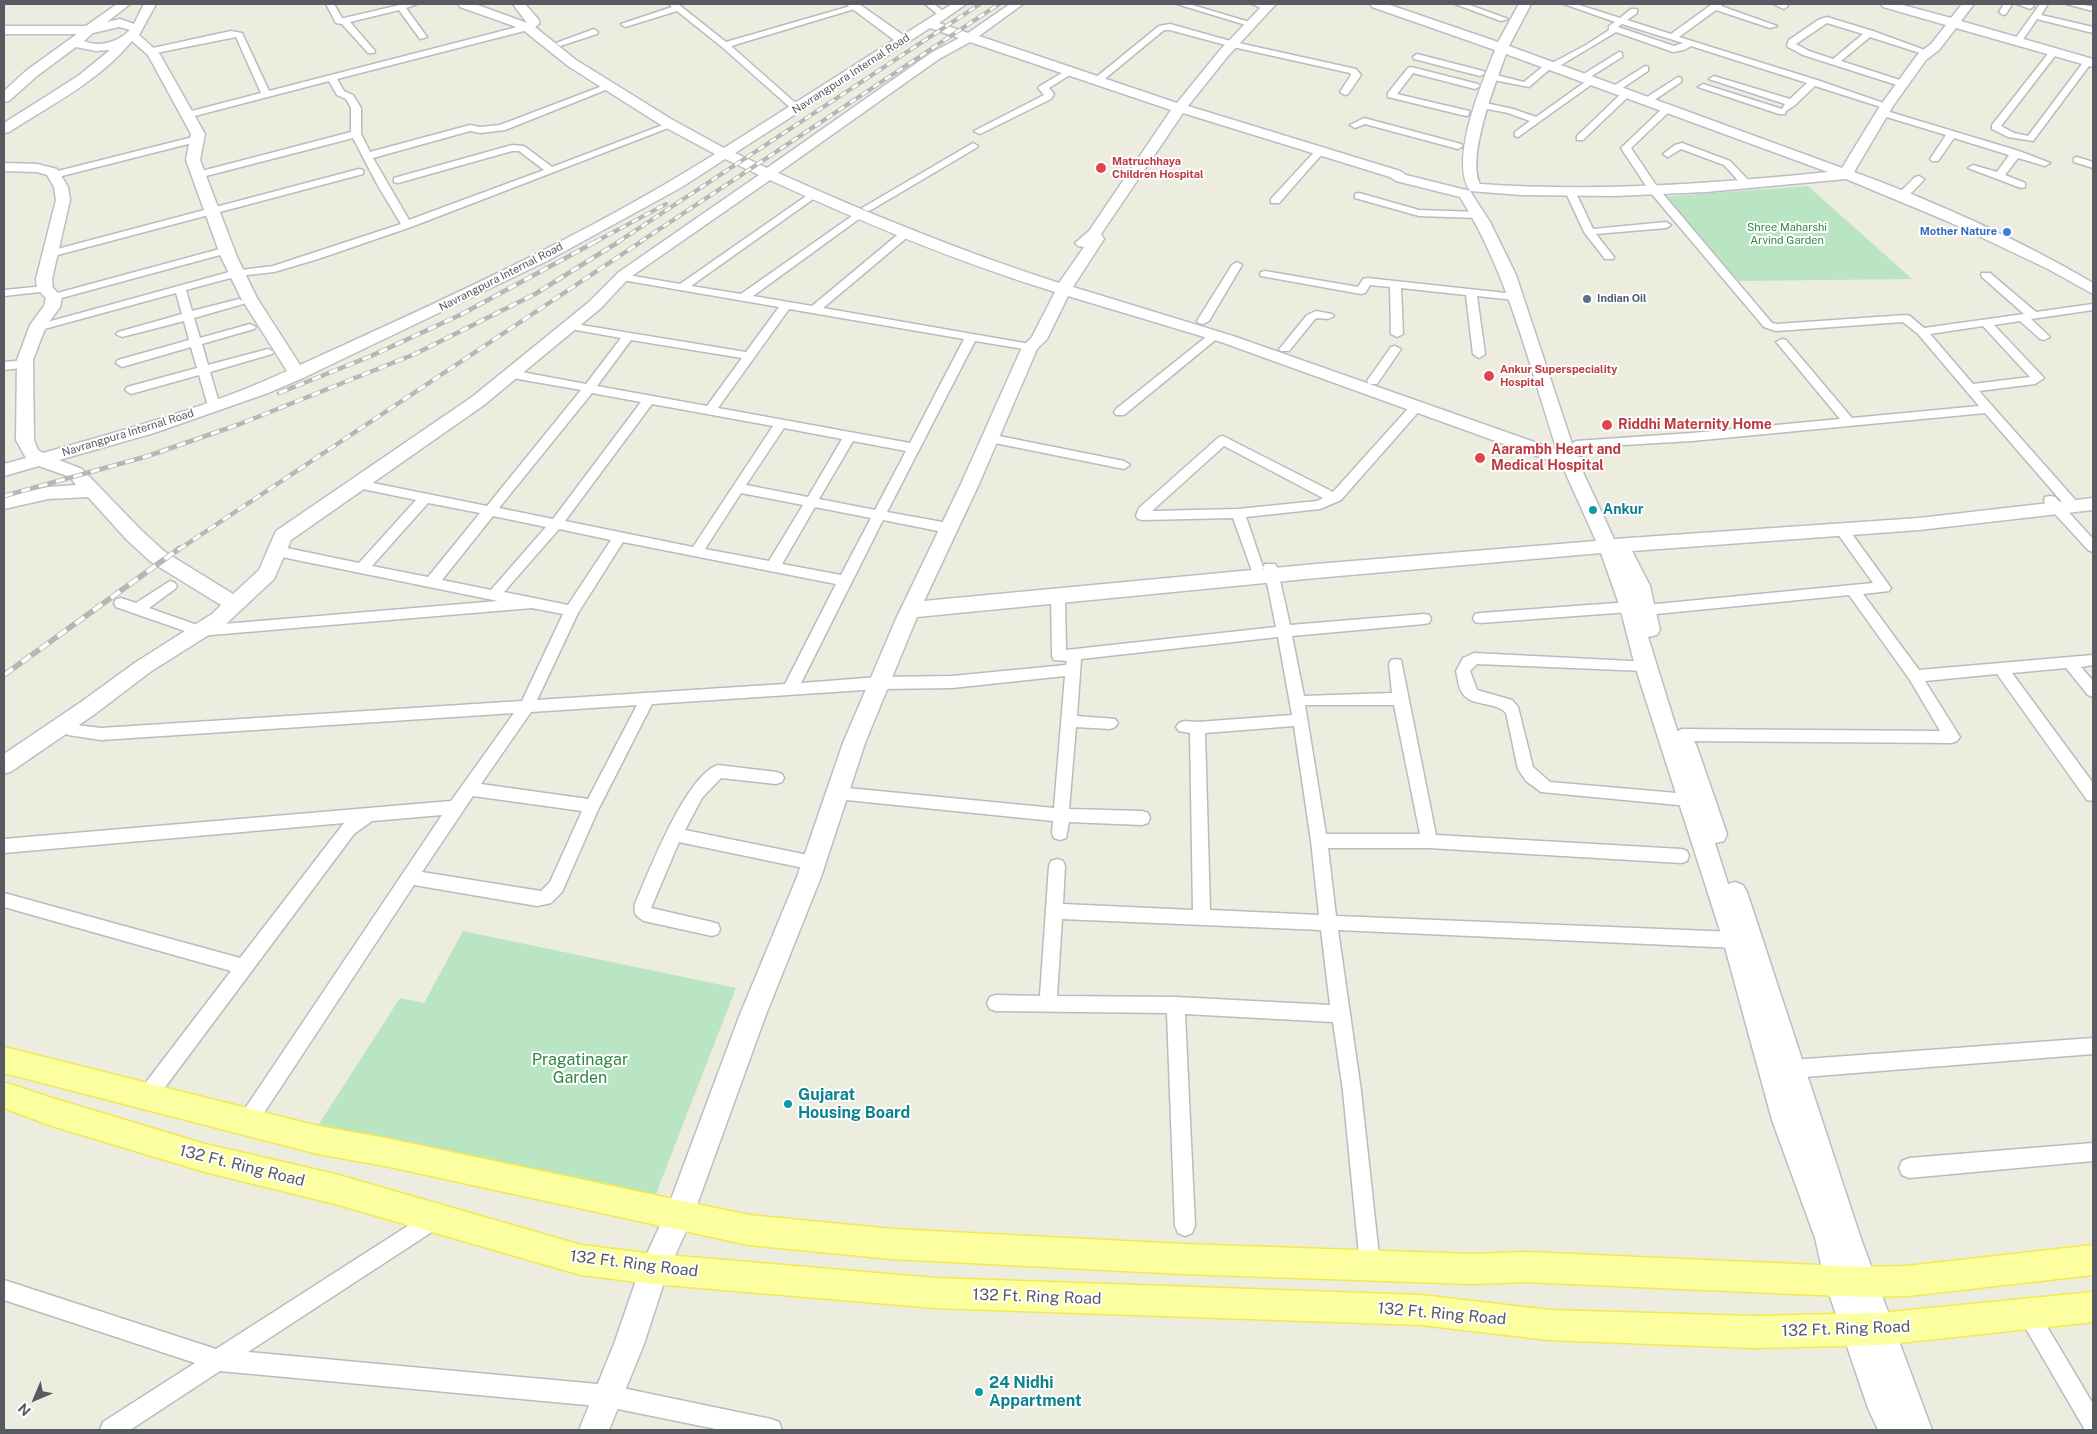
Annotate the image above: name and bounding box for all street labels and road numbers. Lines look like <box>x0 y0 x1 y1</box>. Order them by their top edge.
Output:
street label: Navrangpura Internal Road <box>790 31 912 117</box>
street label: Navrangpura Internal Road <box>437 240 565 314</box>
street label: Navrangpura Internal Road <box>60 407 196 459</box>
street label: 132 Ft. Ring Road <box>177 1141 307 1191</box>
street label: 132 Ft. Ring Road <box>569 1247 699 1281</box>
street label: 132 Ft. Ring Road <box>972 1285 1102 1309</box>
street label: 132 Ft. Ring Road <box>1377 1299 1507 1329</box>
street label: 132 Ft. Ring Road <box>1781 1317 1911 1341</box>

